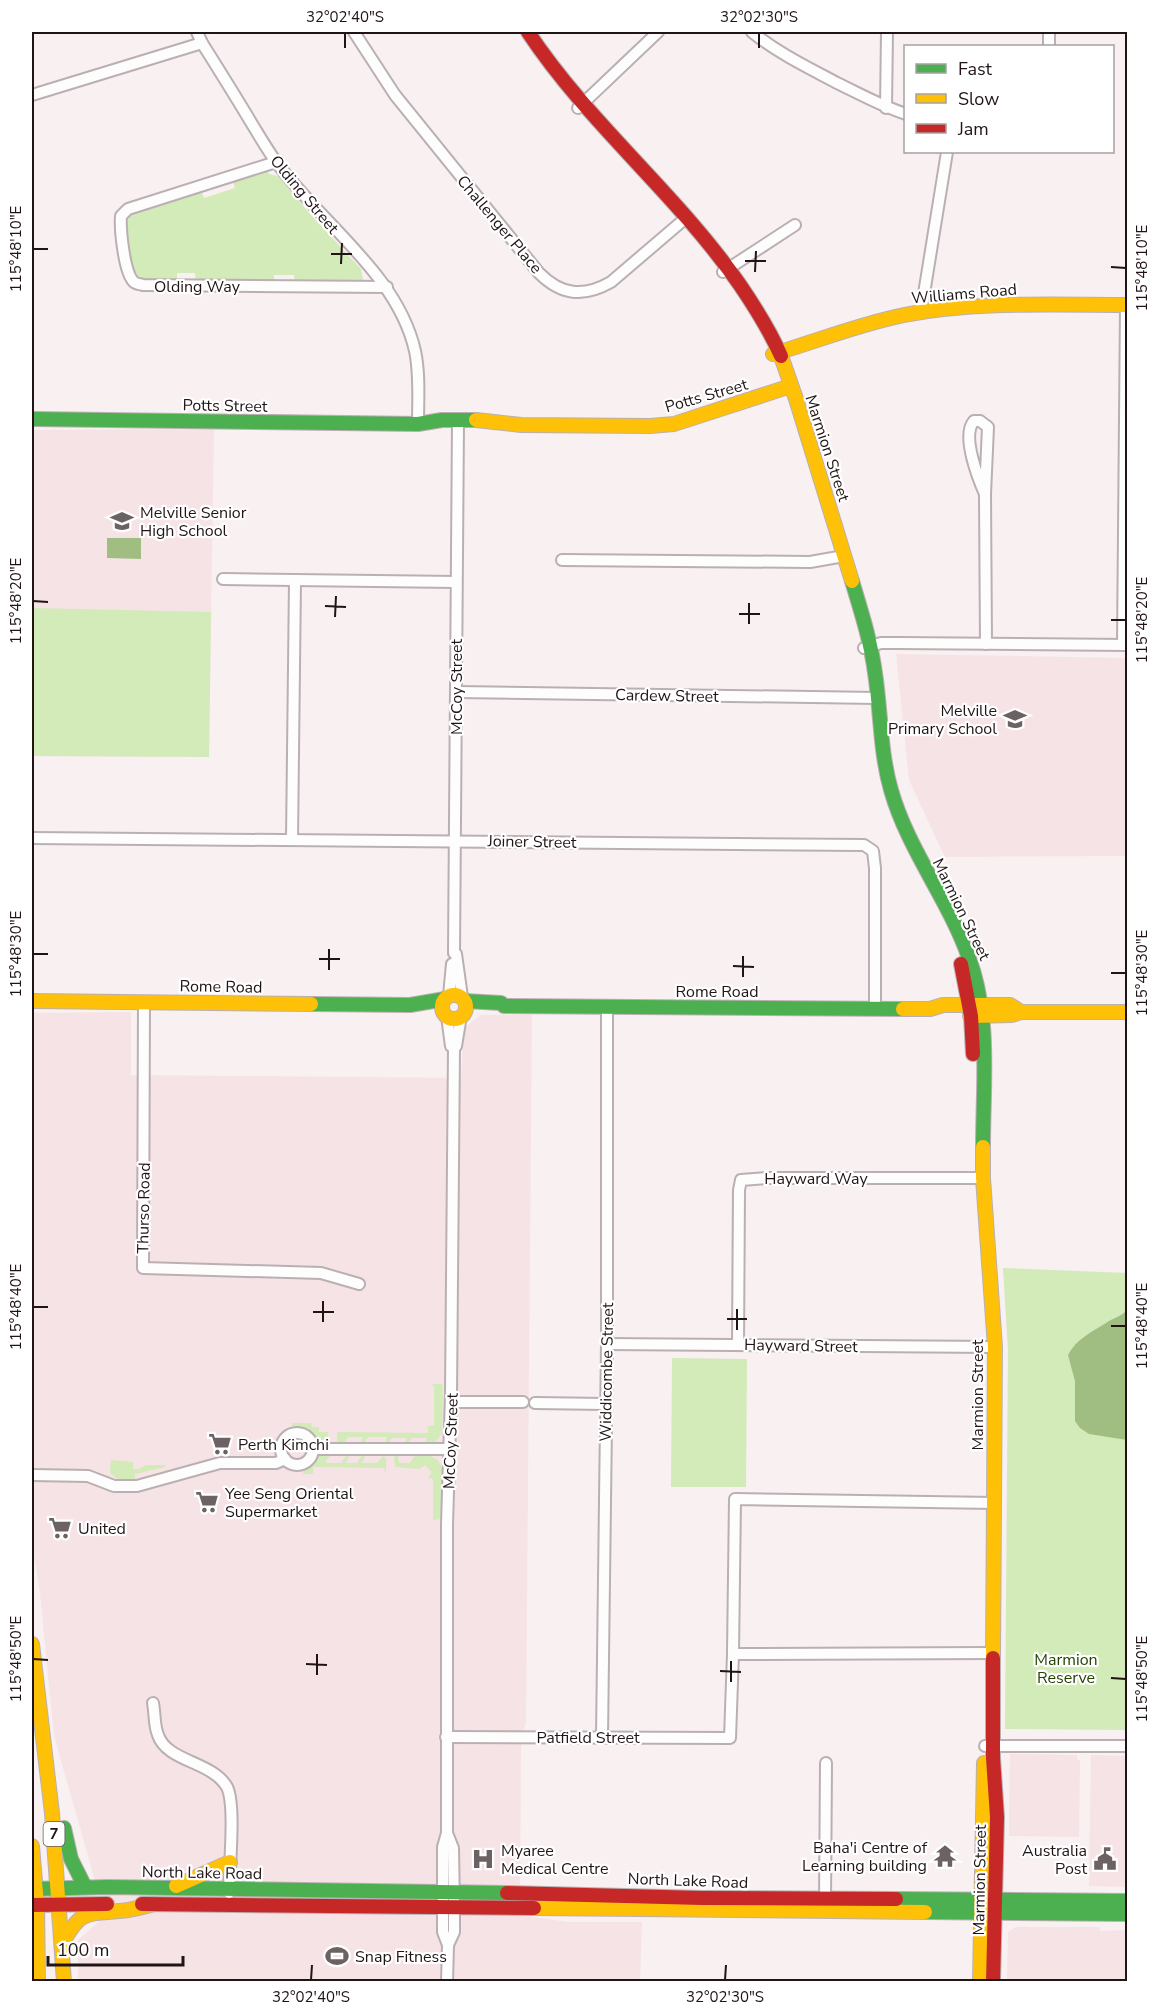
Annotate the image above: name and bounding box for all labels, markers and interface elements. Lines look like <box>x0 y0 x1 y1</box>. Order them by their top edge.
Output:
text: 32°02'40"S <box>306 7 384 27</box>
text: 32°02'30"S <box>720 7 798 27</box>
legend <box>904 45 1114 153</box>
text: Fast <box>958 57 993 81</box>
text: Slow <box>958 87 999 111</box>
text: Jam <box>957 117 989 141</box>
street label: Olding Street <box>265 151 344 239</box>
street label: Challenger Place <box>452 171 547 279</box>
text: 115°48'10"E <box>6 206 26 292</box>
text: 115°48'10"E <box>1132 225 1152 311</box>
street label: Olding Way <box>154 276 241 298</box>
street label: Williams Road <box>910 278 1018 310</box>
street label: Potts Street <box>662 374 751 418</box>
street label: Marmion Street <box>799 392 855 505</box>
street label: Potts Street <box>182 394 268 418</box>
place label: Melville Senior High School <box>140 502 247 542</box>
school or university icon: Melville Senior High School <box>109 508 135 534</box>
text: 115°48'20"E <box>6 558 26 644</box>
text: 115°48'20"E <box>1132 577 1152 663</box>
street label: McCoy Street <box>446 639 468 735</box>
street label: Cardew Street <box>615 684 719 708</box>
place label: Melville Primary School <box>888 700 997 740</box>
school or university icon: Melville Primary School <box>1002 706 1028 732</box>
street label: Joiner Street <box>486 830 577 854</box>
street label: Marmion Street <box>927 855 996 965</box>
text: 115°48'30"E <box>6 911 26 997</box>
text: 115°48'30"E <box>1132 930 1152 1016</box>
street label: Rome Road <box>179 975 263 999</box>
street label: Rome Road <box>676 981 758 1003</box>
street label: Thurso Road <box>132 1162 156 1254</box>
street label: Hayward Way <box>764 1168 868 1190</box>
text: 115°48'40"E <box>6 1264 26 1350</box>
text: 115°48'40"E <box>1132 1283 1152 1369</box>
street label: Widdicombe Street <box>595 1302 619 1442</box>
street label: Hayward Street <box>744 1334 858 1358</box>
street label: Marmion Street <box>967 1339 989 1451</box>
street label: McCoy Street <box>438 1392 464 1489</box>
supermarket icon: Perth Kimchi <box>207 1431 233 1457</box>
place label: Perth Kimchi <box>238 1434 329 1456</box>
place label: Yee Seng Oriental Supermarket <box>224 1483 354 1523</box>
supermarket icon: Yee Seng Oriental Supermarket <box>194 1489 220 1515</box>
supermarket icon: United <box>47 1515 73 1541</box>
place label: United <box>78 1518 126 1540</box>
text: 115°48'50"E <box>6 1616 26 1702</box>
text: 115°48'50"E <box>1132 1636 1152 1722</box>
park label: Marmion Reserve <box>1034 1649 1098 1689</box>
street label: Patfield Street <box>536 1727 640 1749</box>
road number: 7 <box>44 1822 64 1846</box>
street label: Marmion Street <box>968 1824 992 1936</box>
place label: Baha'i Centre of Learning building <box>802 1837 928 1877</box>
place label: Myaree Medical Centre <box>501 1840 608 1880</box>
place label: Australia Post <box>1022 1840 1087 1880</box>
temple icon: Baha'i Centre of Learning building <box>932 1843 958 1869</box>
hospital icon: Myaree Medical Centre <box>470 1846 496 1872</box>
public building icon: Australia Post <box>1092 1846 1118 1872</box>
street label: North Lake Road <box>142 1861 262 1885</box>
street label: North Lake Road <box>627 1868 749 1894</box>
scale bar <box>48 1929 183 1967</box>
text: 100 m <box>57 1938 109 1962</box>
sports icon: Snap Fitness <box>324 1943 350 1969</box>
place label: Snap Fitness <box>355 1946 447 1968</box>
text: 32°02'40"S <box>272 1987 350 2007</box>
text: 32°02'30"S <box>686 1987 764 2007</box>

